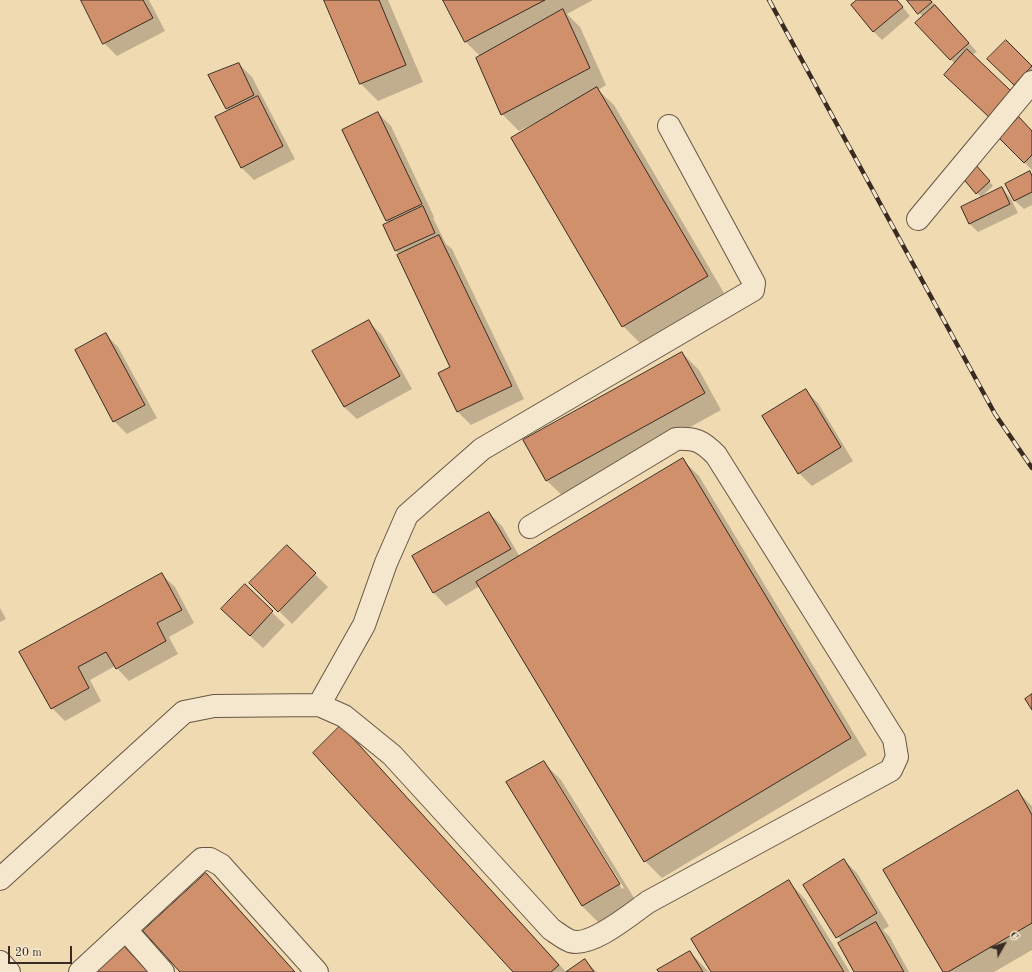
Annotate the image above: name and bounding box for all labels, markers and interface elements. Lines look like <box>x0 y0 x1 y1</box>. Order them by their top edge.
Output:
north arrow <box>984 924 1024 964</box>
text: С <box>1007 930 1020 942</box>
scale bar <box>10 938 74 964</box>
text: 20 m <box>15 947 42 959</box>

